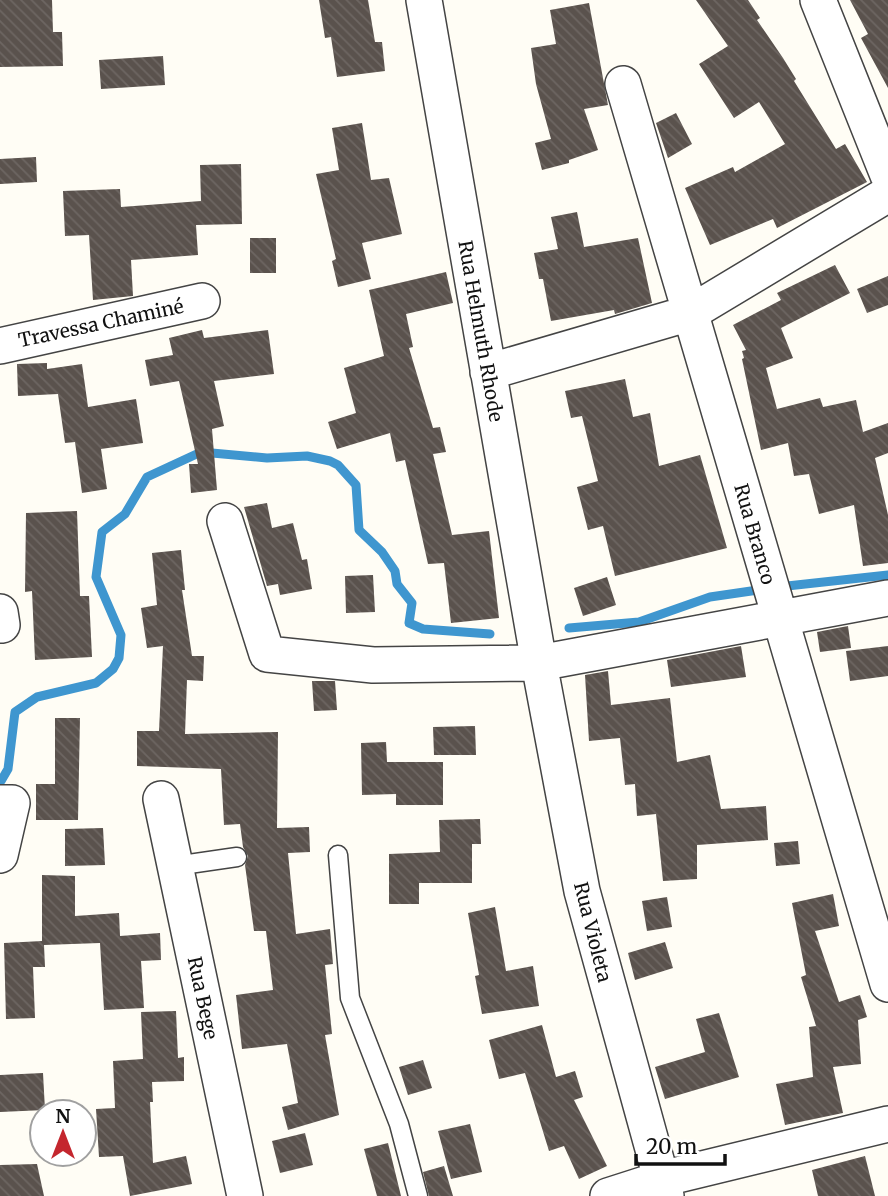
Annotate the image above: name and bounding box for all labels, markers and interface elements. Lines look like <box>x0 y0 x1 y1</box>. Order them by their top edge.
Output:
street label: Rua Helmuth Rhode <box>453 238 509 424</box>
street label: Travessa Chaminé <box>16 294 186 352</box>
street label: Rua Branco <box>729 481 781 587</box>
street label: Rua Violeta <box>569 879 617 985</box>
street label: Rua Bege <box>183 954 223 1042</box>
north arrow <box>28 1098 98 1168</box>
text: N <box>55 1104 71 1128</box>
scale bar <box>636 1122 725 1166</box>
text: 20 m <box>646 1133 698 1160</box>

